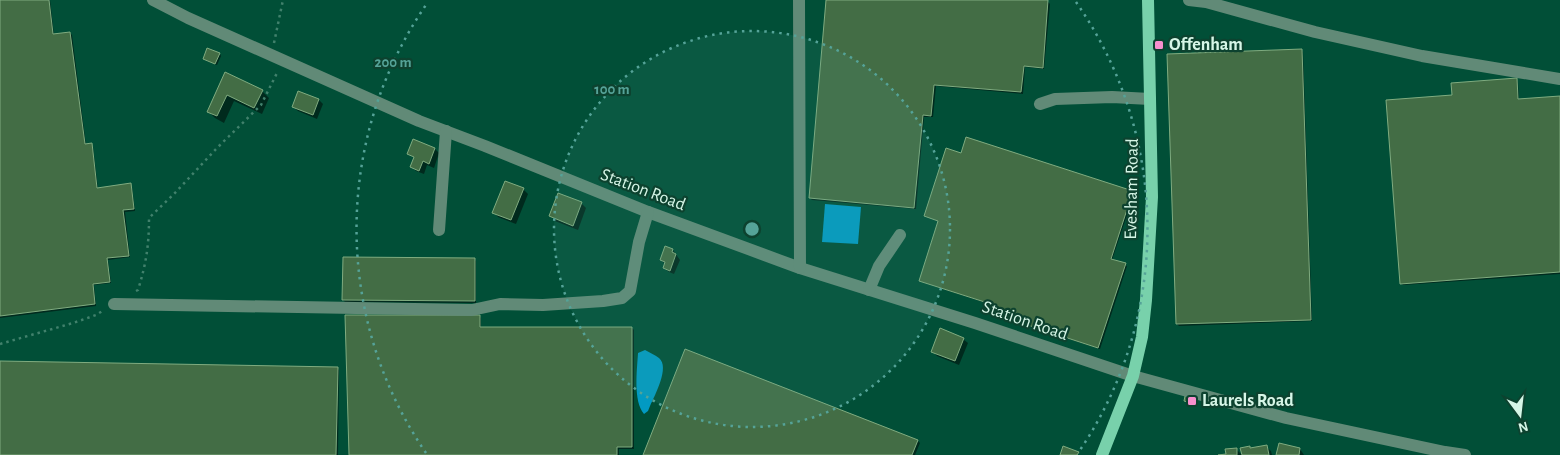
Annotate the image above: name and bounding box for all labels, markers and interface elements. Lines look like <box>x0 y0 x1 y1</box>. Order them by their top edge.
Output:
place label: Offenham <box>1169 36 1243 54</box>
marker: Offenham <box>1153 39 1165 51</box>
text: 200 m <box>374 55 412 70</box>
text: 100 m <box>594 82 630 97</box>
street label: Evesham Road <box>1122 138 1142 240</box>
street label: Station Road <box>598 166 688 214</box>
centre of rings <box>743 220 761 238</box>
street label: Station Road <box>980 298 1070 344</box>
north arrow <box>1495 390 1545 440</box>
place label: Laurels Road <box>1202 392 1294 410</box>
marker: Laurels Road <box>1186 395 1198 407</box>
text: N <box>1517 419 1530 435</box>

